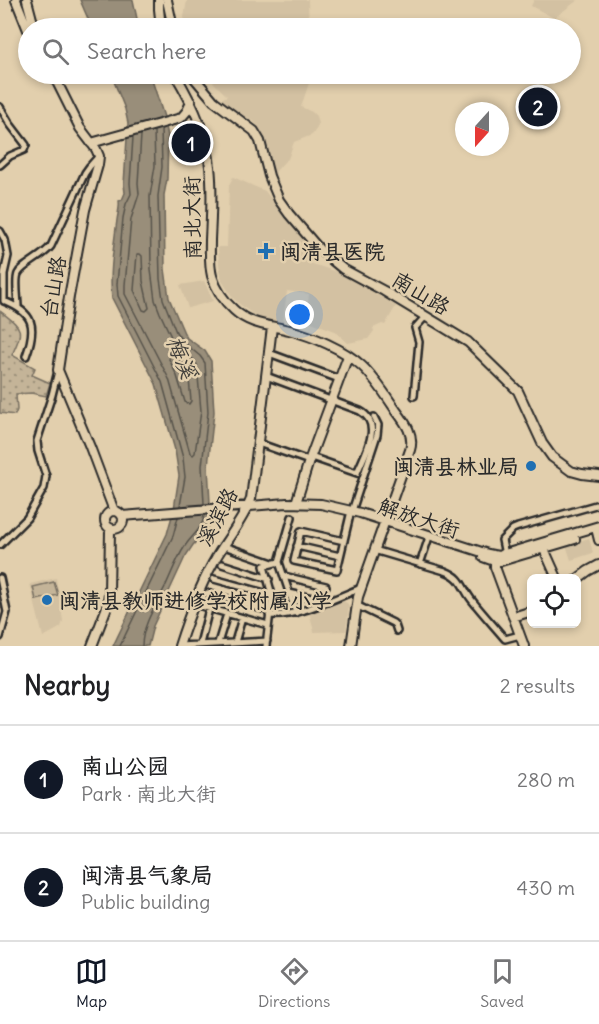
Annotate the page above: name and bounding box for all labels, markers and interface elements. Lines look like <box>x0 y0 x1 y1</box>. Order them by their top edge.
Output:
search box <box>18 18 581 84</box>
icon: search <box>39 35 72 68</box>
text: Search here <box>87 37 206 65</box>
pin: 2 <box>518 84 558 130</box>
north arrow <box>455 102 509 156</box>
pin: 1 <box>172 120 210 166</box>
street label: 南北大街 <box>178 176 206 260</box>
place label: 闽清县医院 <box>280 238 385 265</box>
marker: 闽清县医院 <box>257 242 275 260</box>
street label: 台山路 <box>34 254 72 320</box>
street label: 南山路 <box>387 265 455 321</box>
your location <box>285 300 314 329</box>
water label: 梅溪 <box>161 331 204 384</box>
place label: 闽清县林业局 <box>393 453 519 480</box>
marker: 闽清县林业局 <box>524 459 538 473</box>
street label: 溪滨路 <box>190 483 244 551</box>
street label: 解放大街 <box>375 492 463 544</box>
map controls <box>527 574 581 628</box>
button: locate <box>527 574 581 628</box>
place label: 闽清县教师进修学校附属小学 <box>59 587 332 614</box>
marker: 闽清县教师进修学校附属小学 <box>40 593 54 607</box>
text: Nearby <box>24 669 110 702</box>
text: 2 results <box>500 673 575 698</box>
text: 南山公园 <box>81 752 169 780</box>
text: 1 <box>40 767 47 792</box>
text: 280 m <box>517 767 575 792</box>
text: Park · 南北大街 <box>81 781 216 806</box>
text: 闽清县气象局 <box>81 861 213 889</box>
text: 2 <box>38 875 49 900</box>
text: 430 m <box>517 875 575 900</box>
text: Public building <box>81 889 210 914</box>
tab: Map <box>75 955 108 1011</box>
tab: Directions <box>258 955 330 1011</box>
tab: Saved <box>480 955 524 1011</box>

